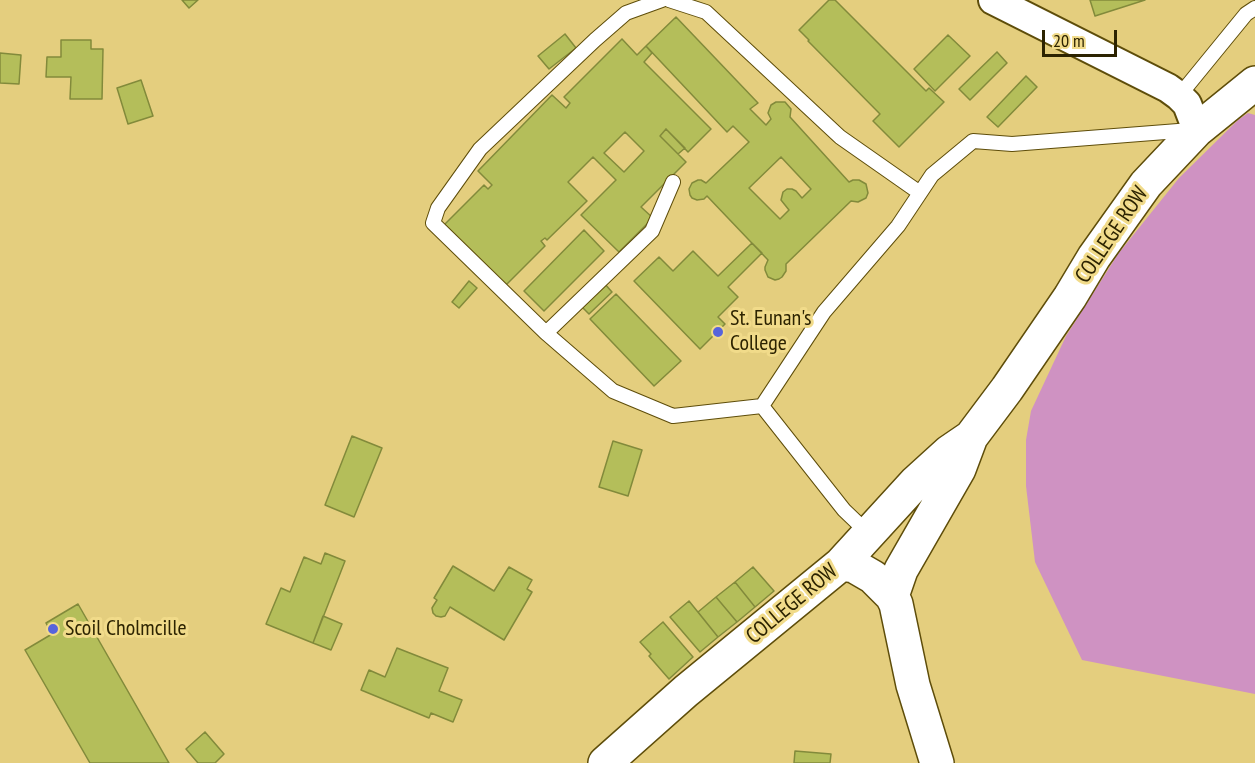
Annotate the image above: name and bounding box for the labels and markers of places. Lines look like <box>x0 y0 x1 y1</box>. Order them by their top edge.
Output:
place label: St. Eunan's College <box>730 306 811 358</box>
marker: St. Eunan's College <box>711 325 725 339</box>
place label: Scoil Cholmcille <box>65 616 187 642</box>
marker: Scoil Cholmcille <box>46 622 60 636</box>

